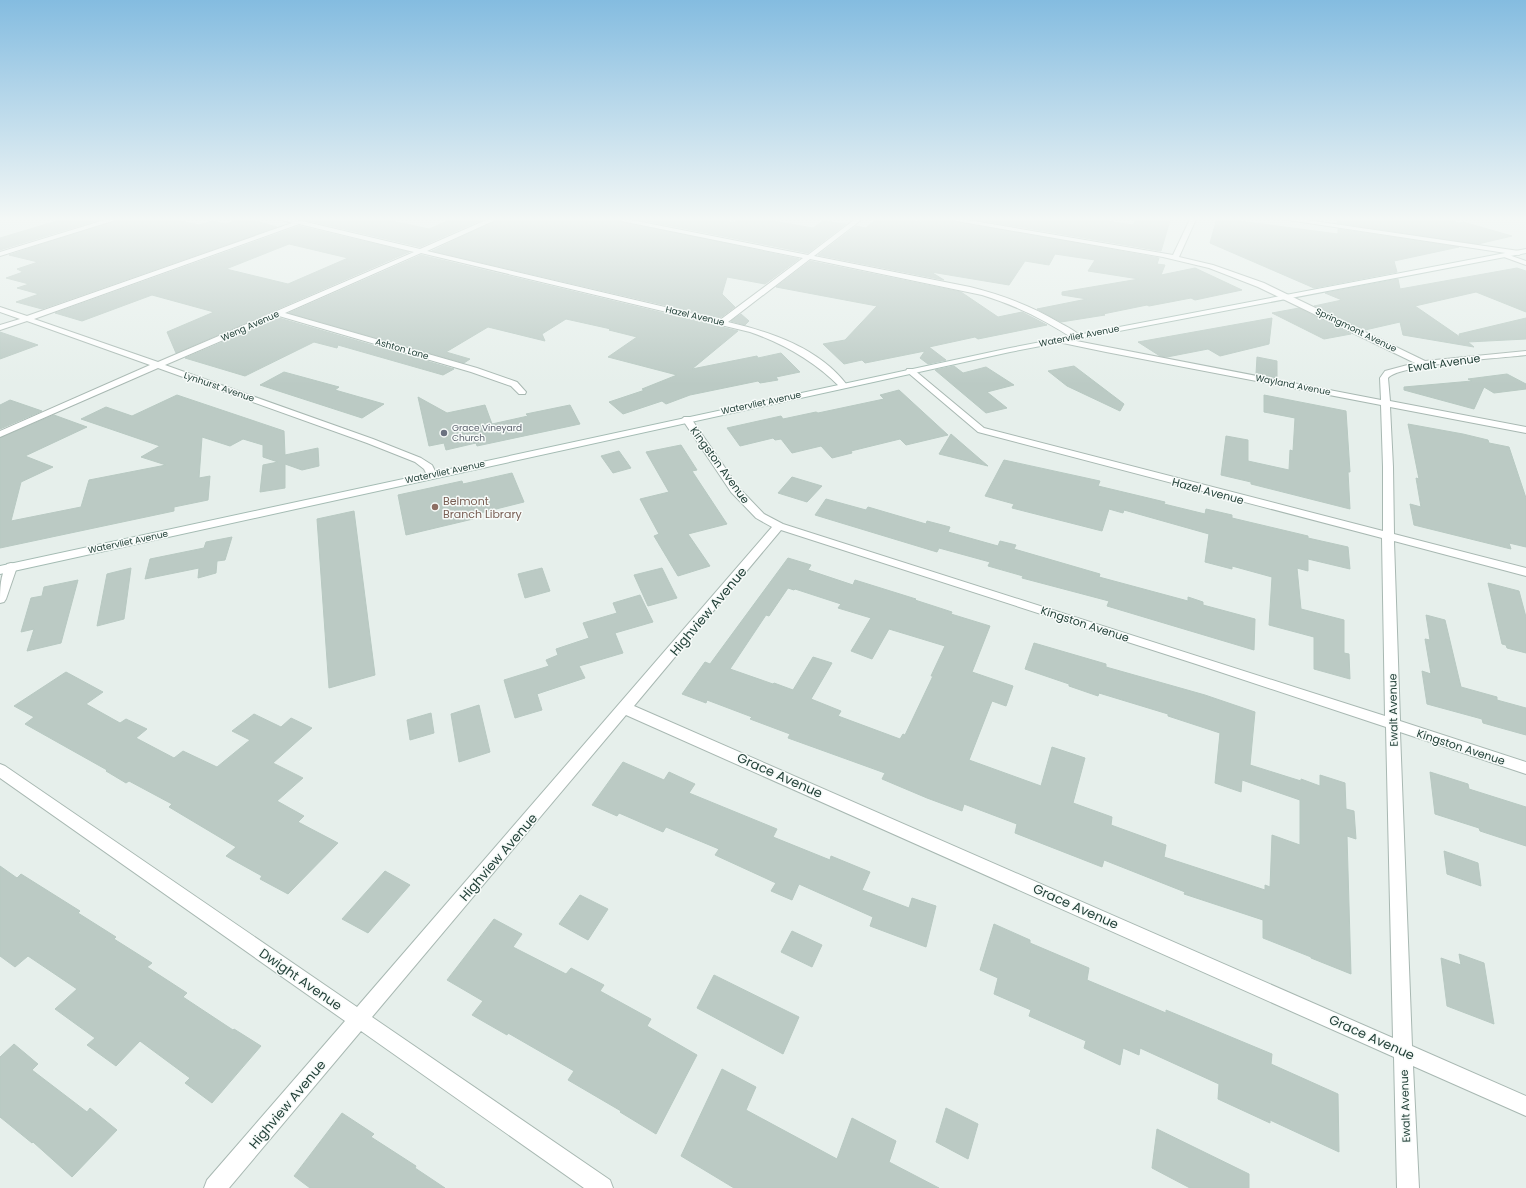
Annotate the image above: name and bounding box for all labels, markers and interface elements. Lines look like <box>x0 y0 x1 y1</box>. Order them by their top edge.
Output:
street label: Hazel Avenue <box>664 303 726 329</box>
street label: Springmont Avenue <box>1313 305 1399 355</box>
street label: Weng Avenue <box>219 308 281 344</box>
street label: Watervliet Avenue <box>1038 322 1121 350</box>
street label: Ashton Lane <box>374 336 431 362</box>
street label: Ewalt Avenue <box>1407 350 1481 376</box>
street label: Lynhurst Avenue <box>182 369 256 405</box>
street label: Wayland Avenue <box>1254 372 1332 398</box>
street label: Watervliet Avenue <box>720 389 803 417</box>
place label: Grace Vineyard Church <box>452 422 522 444</box>
street label: Kingston Avenue <box>687 423 754 507</box>
marker: Grace Vineyard Church <box>439 428 449 438</box>
street label: Watervliet Avenue <box>404 458 487 486</box>
street label: Hazel Avenue <box>1170 474 1246 508</box>
place label: Belmont Branch Library <box>443 493 523 522</box>
marker: Belmont Branch Library <box>430 502 440 512</box>
street label: Watervliet Avenue <box>87 528 170 556</box>
street label: Highview Avenue <box>665 563 751 660</box>
street label: Kingston Avenue <box>1039 602 1131 646</box>
street label: Ewalt Avenue <box>1384 673 1402 747</box>
street label: Kingston Avenue <box>1415 725 1507 769</box>
street label: Grace Avenue <box>734 748 826 803</box>
street label: Highview Avenue <box>455 809 542 905</box>
street label: Grace Avenue <box>1030 879 1122 934</box>
street label: Dwight Avenue <box>255 944 346 1015</box>
street label: Grace Avenue <box>1326 1010 1418 1065</box>
street label: Highview Avenue <box>244 1056 330 1153</box>
street label: Ewalt Avenue <box>1396 1069 1414 1143</box>

